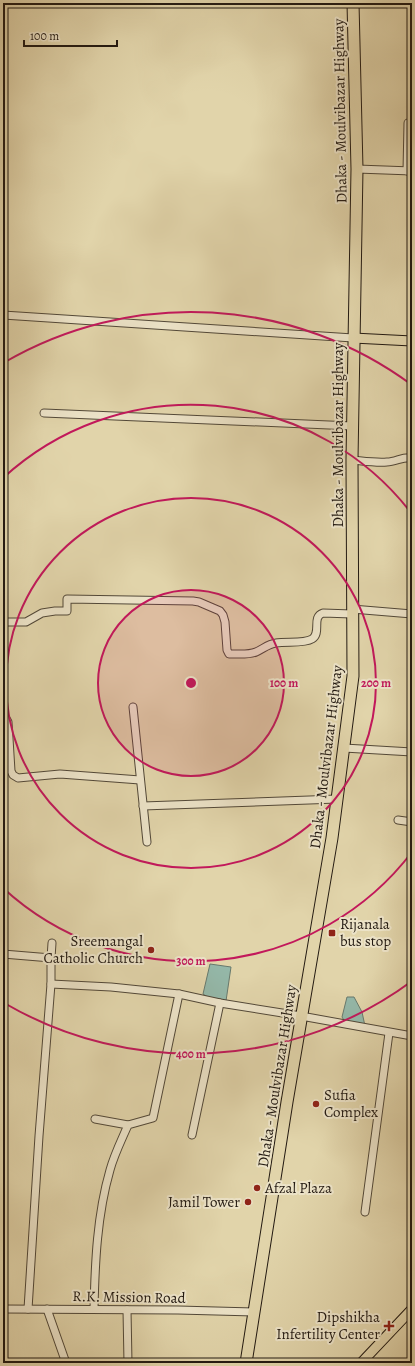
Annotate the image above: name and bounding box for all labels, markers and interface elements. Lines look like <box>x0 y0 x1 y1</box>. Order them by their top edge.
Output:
street label: Dhaka - Moulvibazar Highway <box>328 18 352 204</box>
scale bar <box>24 22 117 48</box>
text: 100 m <box>30 28 59 44</box>
street label: Dhaka - Moulvibazar Highway <box>328 342 348 527</box>
street label: Dhaka - Moulvibazar Highway <box>305 664 347 850</box>
text: 100 m <box>270 675 298 691</box>
text: 200 m <box>361 675 391 691</box>
centre of rings <box>184 676 198 690</box>
place label: Rijanala bus stop <box>340 914 391 951</box>
marker: Rijanala bus stop <box>327 928 337 938</box>
place label: Sreemangal Catholic Church <box>43 931 143 968</box>
marker: Sreemangal Catholic Church <box>146 945 156 955</box>
text: 300 m <box>176 953 206 969</box>
street label: Dhaka - Moulvibazar Highway <box>253 983 301 1169</box>
text: 400 m <box>176 1046 206 1062</box>
place label: Sufia Complex <box>324 1085 378 1122</box>
marker: Sufia Complex <box>311 1099 321 1109</box>
place label: Afzal Plaza <box>264 1178 332 1198</box>
marker: Afzal Plaza <box>252 1183 262 1193</box>
place label: Jamil Tower <box>168 1192 240 1212</box>
marker: Jamil Tower <box>243 1197 253 1207</box>
street label: R.K. Mission Road <box>72 1286 187 1308</box>
place label: Dipshikha Infertility Center <box>276 1307 380 1344</box>
marker: Dipshikha Infertility Center <box>383 1320 395 1332</box>

